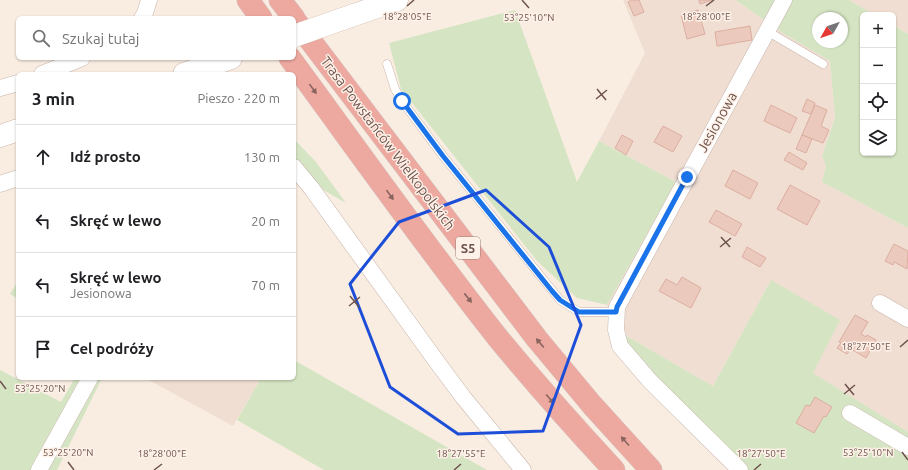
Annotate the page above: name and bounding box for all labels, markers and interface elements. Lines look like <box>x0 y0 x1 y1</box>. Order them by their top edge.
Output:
text: 18°28'05"E <box>382 11 432 22</box>
text: 18°28'00"E <box>681 11 731 22</box>
text: 53°25'10"N <box>504 12 554 23</box>
north arrow <box>812 12 848 48</box>
map controls <box>860 12 896 156</box>
button: + <box>860 12 896 48</box>
search box <box>16 16 296 60</box>
icon: search <box>30 27 52 49</box>
text: Szukaj tutaj <box>62 30 139 47</box>
button: − <box>860 48 896 84</box>
street label: Trasa Powstańców Wielkopolskich <box>317 53 459 233</box>
one-way arrow <box>309 84 318 95</box>
button: locate <box>860 84 896 120</box>
text: 3 min <box>32 89 75 108</box>
street label: Jesionowa <box>694 89 740 155</box>
text: Pieszo · 220 m <box>197 91 280 105</box>
route start <box>393 92 411 110</box>
button: layers <box>860 120 896 156</box>
icon: ahead <box>32 146 54 168</box>
text: Idź prosto <box>70 148 141 165</box>
text: 130 m <box>244 150 280 164</box>
route end <box>678 168 696 186</box>
one-way arrow <box>386 189 394 200</box>
icon: left <box>32 210 54 232</box>
text: Skręć w lewo <box>70 212 162 229</box>
text: 20 m <box>251 214 280 228</box>
road number: S5 <box>456 237 480 259</box>
text: Skręć w lewo <box>70 269 162 286</box>
icon: left <box>32 274 54 296</box>
text: 70 m <box>251 278 280 292</box>
text: Jesionowa <box>70 286 132 300</box>
one-way arrow <box>464 293 472 304</box>
icon: arrive <box>32 338 54 360</box>
one-way arrow <box>536 338 544 348</box>
text: Cel podróży <box>70 340 154 357</box>
text: 18°27'50"E <box>841 341 891 352</box>
text: 53°25'20"N <box>15 383 65 394</box>
one-way arrow <box>545 394 554 405</box>
one-way arrow <box>620 436 630 446</box>
text: 53°25'20"N <box>43 447 93 458</box>
text: 53°25'10"N <box>843 447 893 458</box>
text: 18°28'00"E <box>137 448 187 459</box>
text: 18°27'55"E <box>436 448 486 459</box>
text: 18°27'50"E <box>736 448 786 459</box>

